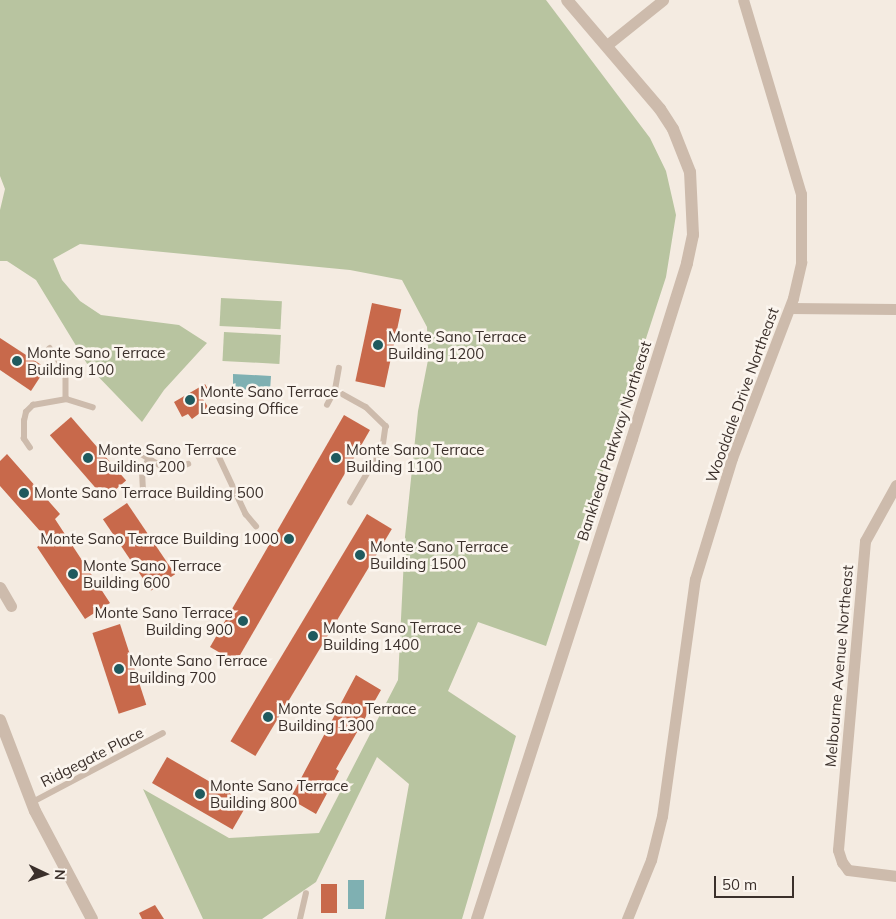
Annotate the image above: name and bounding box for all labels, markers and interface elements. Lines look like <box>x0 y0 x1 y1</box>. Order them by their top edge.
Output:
street label: Wooddale Drive Northeast <box>702 305 782 485</box>
place label: Monte Sano Terrace Building 1200 <box>388 327 526 362</box>
marker: Monte Sano Terrace Building 1200 <box>372 339 384 351</box>
street label: Bankhead Parkway Northeast <box>573 339 655 543</box>
place label: Monte Sano Terrace Building 100 <box>27 343 165 378</box>
marker: Monte Sano Terrace Building 100 <box>11 355 23 367</box>
place label: Monte Sano Terrace Leasing Office <box>200 382 338 417</box>
marker: Monte Sano Terrace Leasing Office <box>184 394 196 406</box>
place label: Monte Sano Terrace Building 200 <box>98 440 236 475</box>
place label: Monte Sano Terrace Building 1100 <box>346 440 484 475</box>
marker: Monte Sano Terrace Building 200 <box>82 452 94 464</box>
marker: Monte Sano Terrace Building 1100 <box>330 452 342 464</box>
place label: Monte Sano Terrace Building 500 <box>34 484 264 502</box>
marker: Monte Sano Terrace Building 500 <box>18 487 30 499</box>
place label: Monte Sano Terrace Building 1000 <box>40 530 279 548</box>
marker: Monte Sano Terrace Building 1000 <box>283 533 295 545</box>
place label: Monte Sano Terrace Building 1500 <box>370 537 508 572</box>
marker: Monte Sano Terrace Building 1500 <box>354 549 366 561</box>
place label: Monte Sano Terrace Building 600 <box>83 556 221 591</box>
street label: Melbourne Avenue Northeast <box>821 564 857 768</box>
marker: Monte Sano Terrace Building 600 <box>67 568 79 580</box>
place label: Monte Sano Terrace Building 900 <box>95 603 233 638</box>
marker: Monte Sano Terrace Building 900 <box>237 615 249 627</box>
place label: Monte Sano Terrace Building 1400 <box>323 618 461 653</box>
marker: Monte Sano Terrace Building 1400 <box>307 630 319 642</box>
place label: Monte Sano Terrace Building 700 <box>129 651 267 686</box>
marker: Monte Sano Terrace Building 700 <box>113 663 125 675</box>
place label: Monte Sano Terrace Building 1300 <box>278 699 416 734</box>
marker: Monte Sano Terrace Building 1300 <box>262 711 274 723</box>
street label: Ridgegate Place <box>37 723 147 791</box>
place label: Monte Sano Terrace Building 800 <box>210 776 348 811</box>
marker: Monte Sano Terrace Building 800 <box>194 788 206 800</box>
north arrow <box>20 849 70 899</box>
scale bar <box>716 866 796 898</box>
text: N <box>51 869 69 881</box>
text: 50 m <box>722 875 757 894</box>

